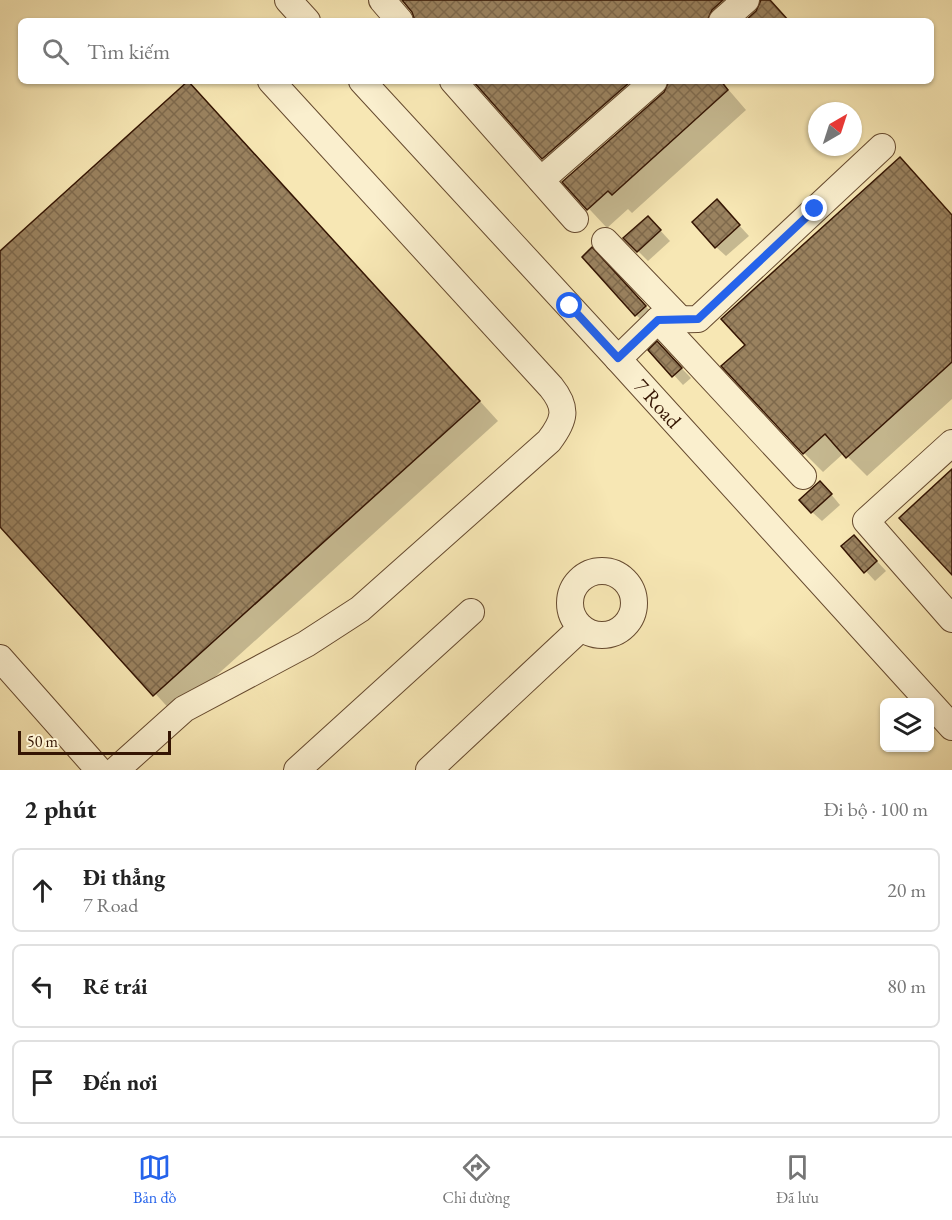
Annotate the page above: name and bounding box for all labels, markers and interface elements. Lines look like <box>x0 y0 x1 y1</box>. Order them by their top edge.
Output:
search box <box>18 18 934 84</box>
icon: search <box>39 35 72 68</box>
text: Tìm kiếm <box>87 37 170 66</box>
north arrow <box>808 102 862 156</box>
route end <box>801 195 827 221</box>
route start <box>556 292 582 318</box>
street label: 7 Road <box>628 372 688 434</box>
map controls <box>880 698 934 752</box>
button: layers <box>880 698 934 752</box>
scale bar <box>18 728 171 756</box>
text: 50 m <box>27 731 58 752</box>
text: 2 phút <box>24 792 96 826</box>
text: Đi bộ · 100 m <box>823 796 928 822</box>
text: Đi thẳng <box>83 863 165 892</box>
icon: ahead <box>26 874 59 907</box>
text: 20 m <box>887 877 926 903</box>
text: 7 Road <box>83 892 138 918</box>
icon: left <box>26 970 59 1003</box>
text: Rẽ trái <box>83 972 148 1001</box>
text: 80 m <box>887 973 926 999</box>
icon: arrive <box>26 1066 59 1099</box>
text: Đến nơi <box>83 1068 158 1097</box>
tab: Bản đồ <box>133 1151 177 1208</box>
tab: Chỉ đường <box>443 1151 510 1208</box>
tab: Đã lưu <box>776 1151 819 1208</box>

